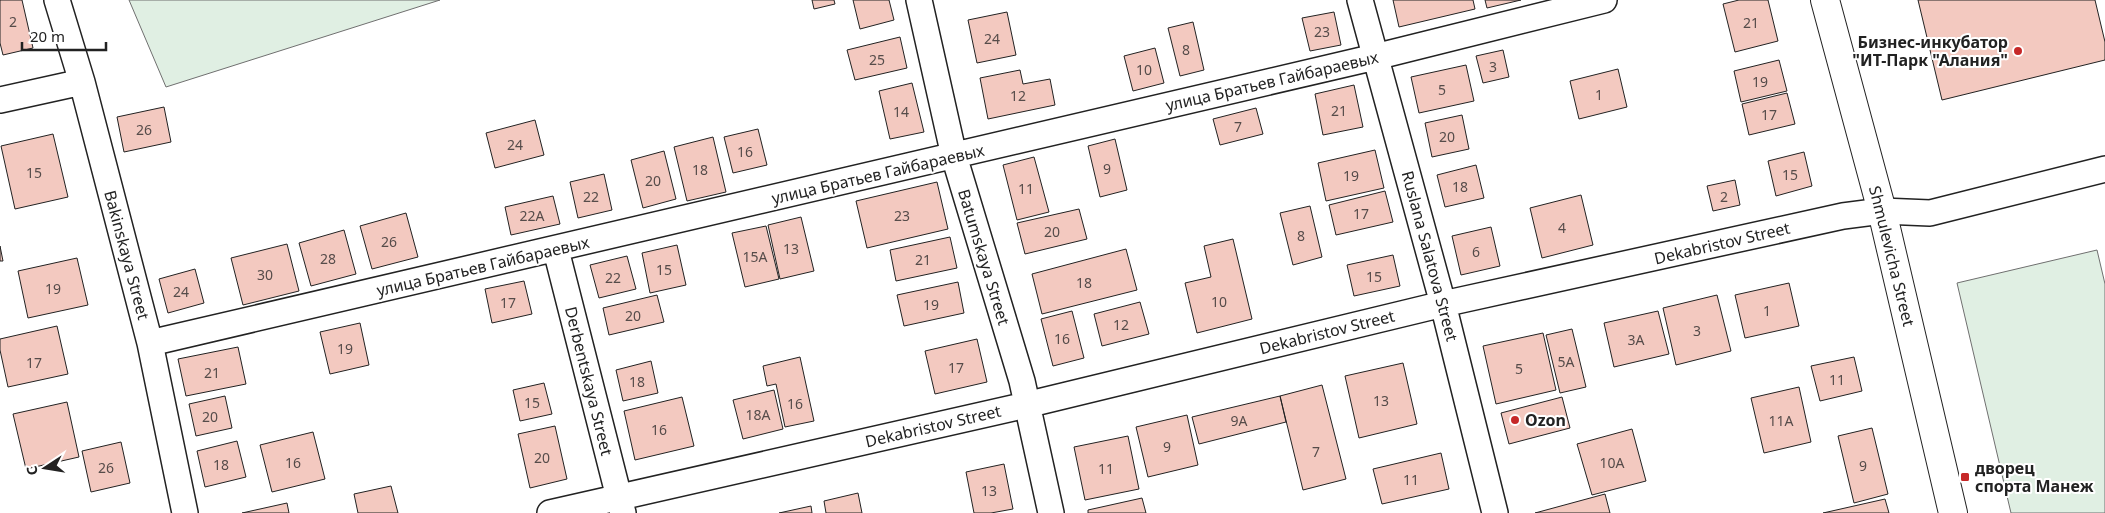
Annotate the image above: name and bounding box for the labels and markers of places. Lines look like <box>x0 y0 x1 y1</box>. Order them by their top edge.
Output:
place label: Бизнес-инкубатор "ИТ-Парк "Алания" <box>1852 31 2008 71</box>
marker: Бизнес-инкубатор "ИТ-Парк "Алания" <box>2012 45 2024 57</box>
place label: Ozon <box>1525 409 1566 431</box>
marker: Ozon <box>1509 414 1521 426</box>
place label: дворец спорта Манеж <box>1975 457 2094 497</box>
marker: дворец спорта Манеж <box>1959 471 1971 483</box>

